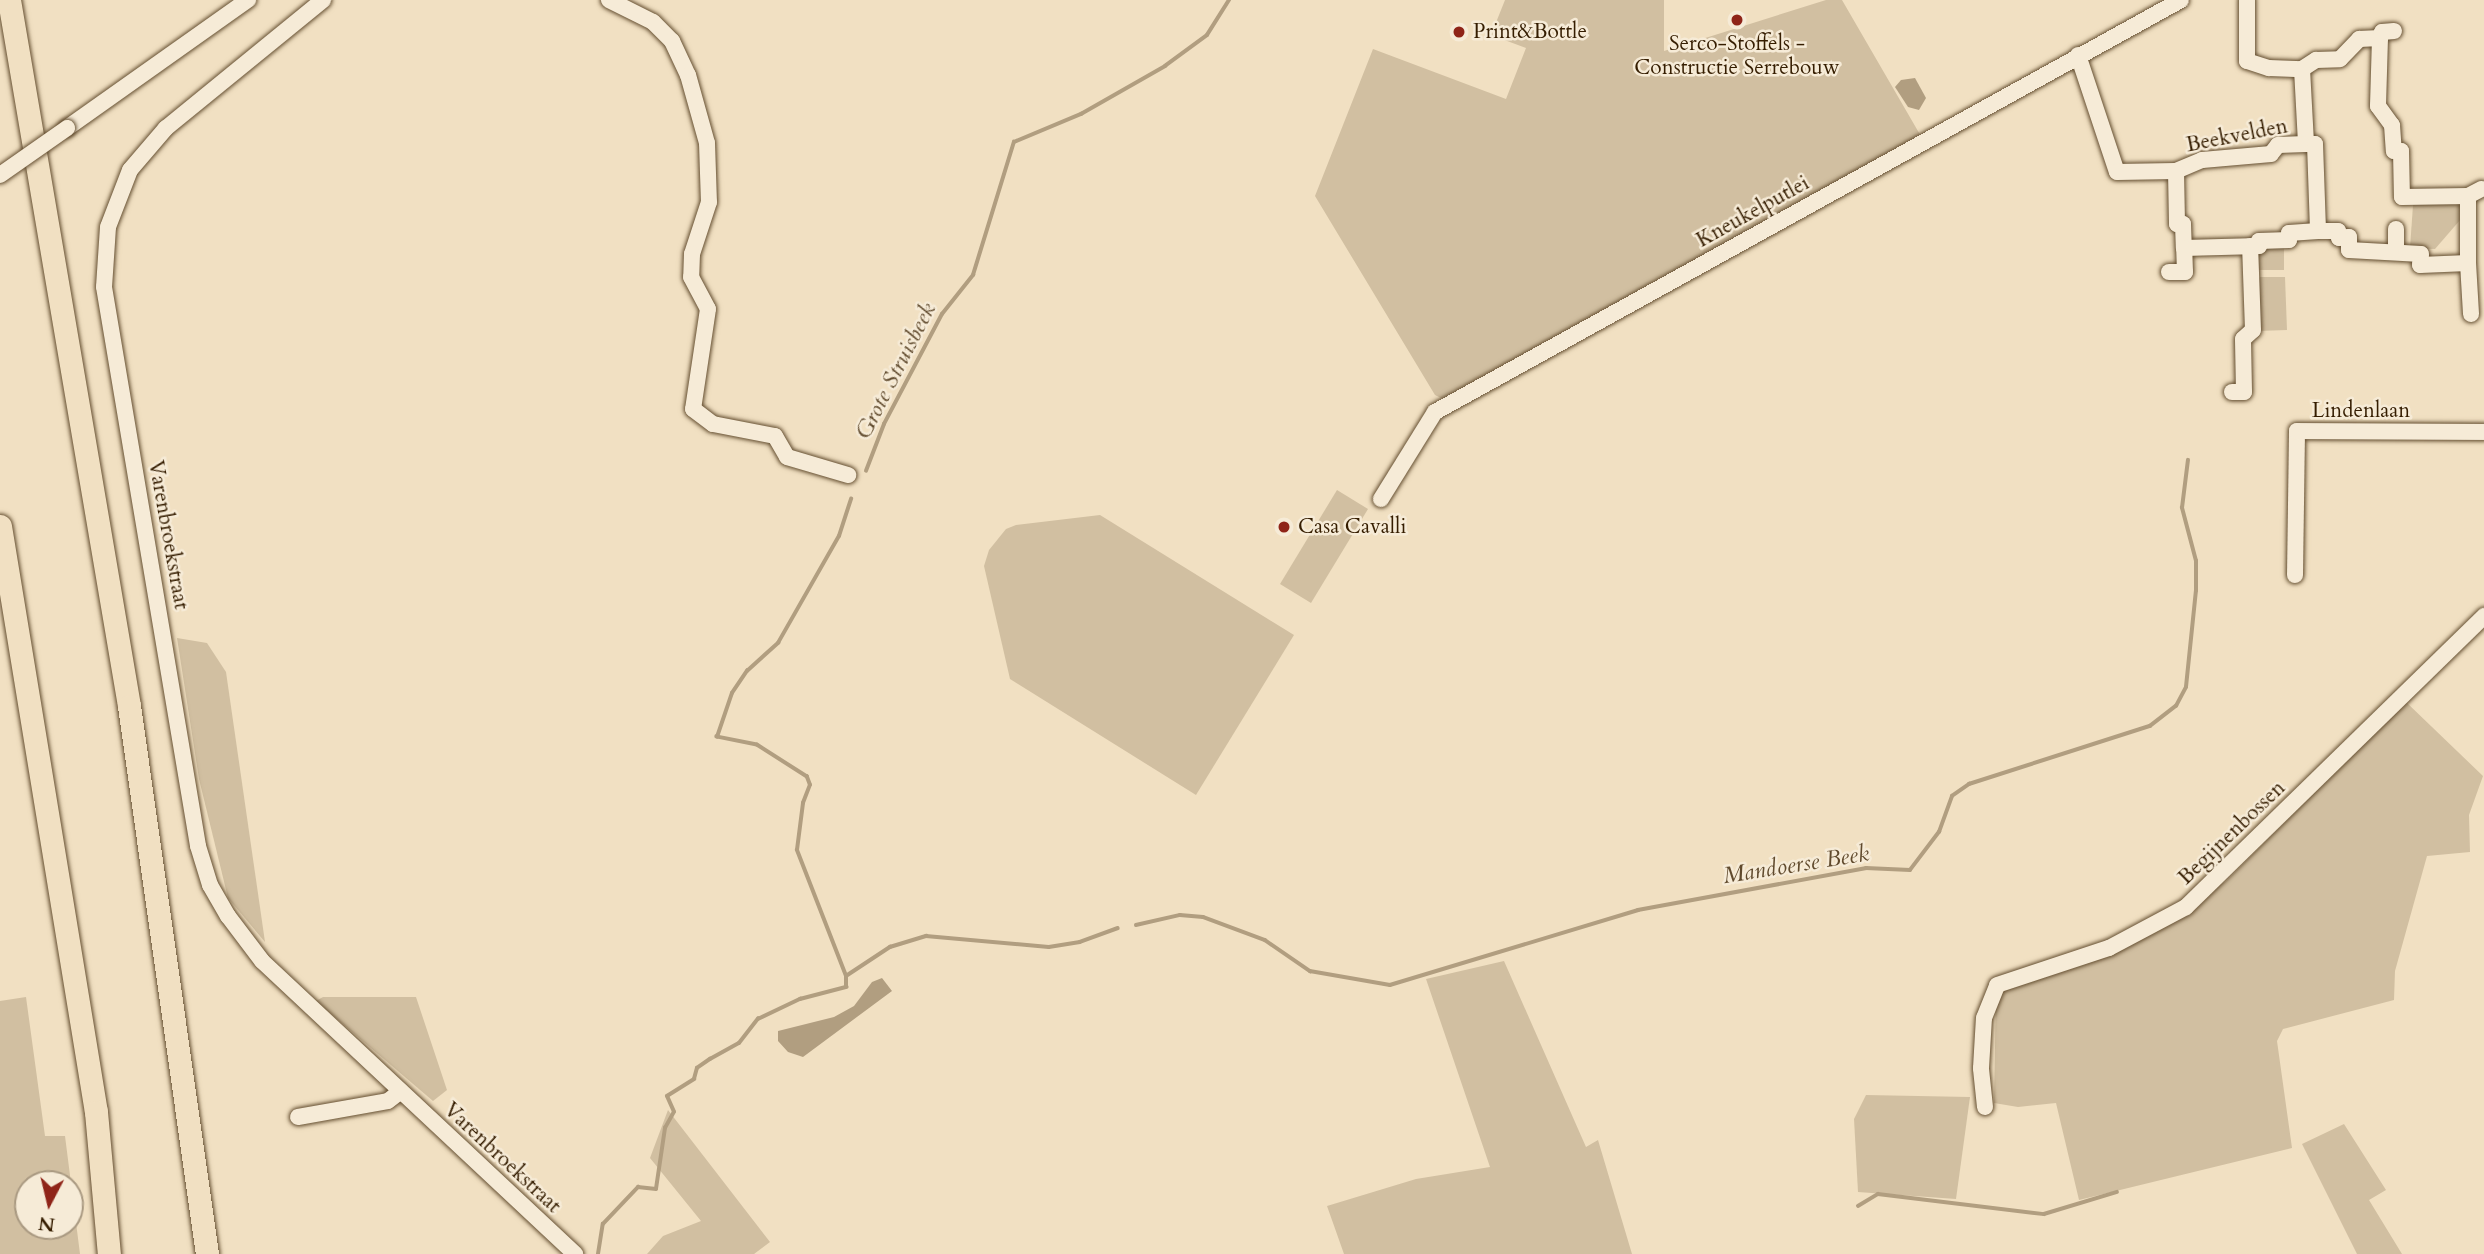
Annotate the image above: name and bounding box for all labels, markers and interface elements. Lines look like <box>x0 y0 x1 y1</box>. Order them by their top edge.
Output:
marker: Serco-Stoffels - Constructie Serrebouw <box>1729 12 1745 28</box>
place label: Print&Bottle <box>1473 19 1587 45</box>
marker: Print&Bottle <box>1451 24 1467 40</box>
place label: Serco-Stoffels - Constructie Serrebouw <box>1634 31 1840 81</box>
street label: Beekvelden <box>2184 114 2290 158</box>
street label: Kneukelputlei <box>1692 171 1814 253</box>
water label: Grote Struisbeek <box>850 298 942 444</box>
street label: Lindenlaan <box>2312 398 2410 424</box>
street label: Varenbroekstraat <box>142 459 194 611</box>
place label: Casa Cavalli <box>1298 514 1406 540</box>
marker: Casa Cavalli <box>1276 519 1292 535</box>
street label: Begijnenbossen <box>2173 776 2291 890</box>
water label: Mandoerse Beek <box>1721 840 1871 890</box>
street label: Varenbroekstraat <box>438 1097 566 1219</box>
north arrow <box>14 1170 84 1240</box>
text: N <box>37 1210 56 1238</box>

